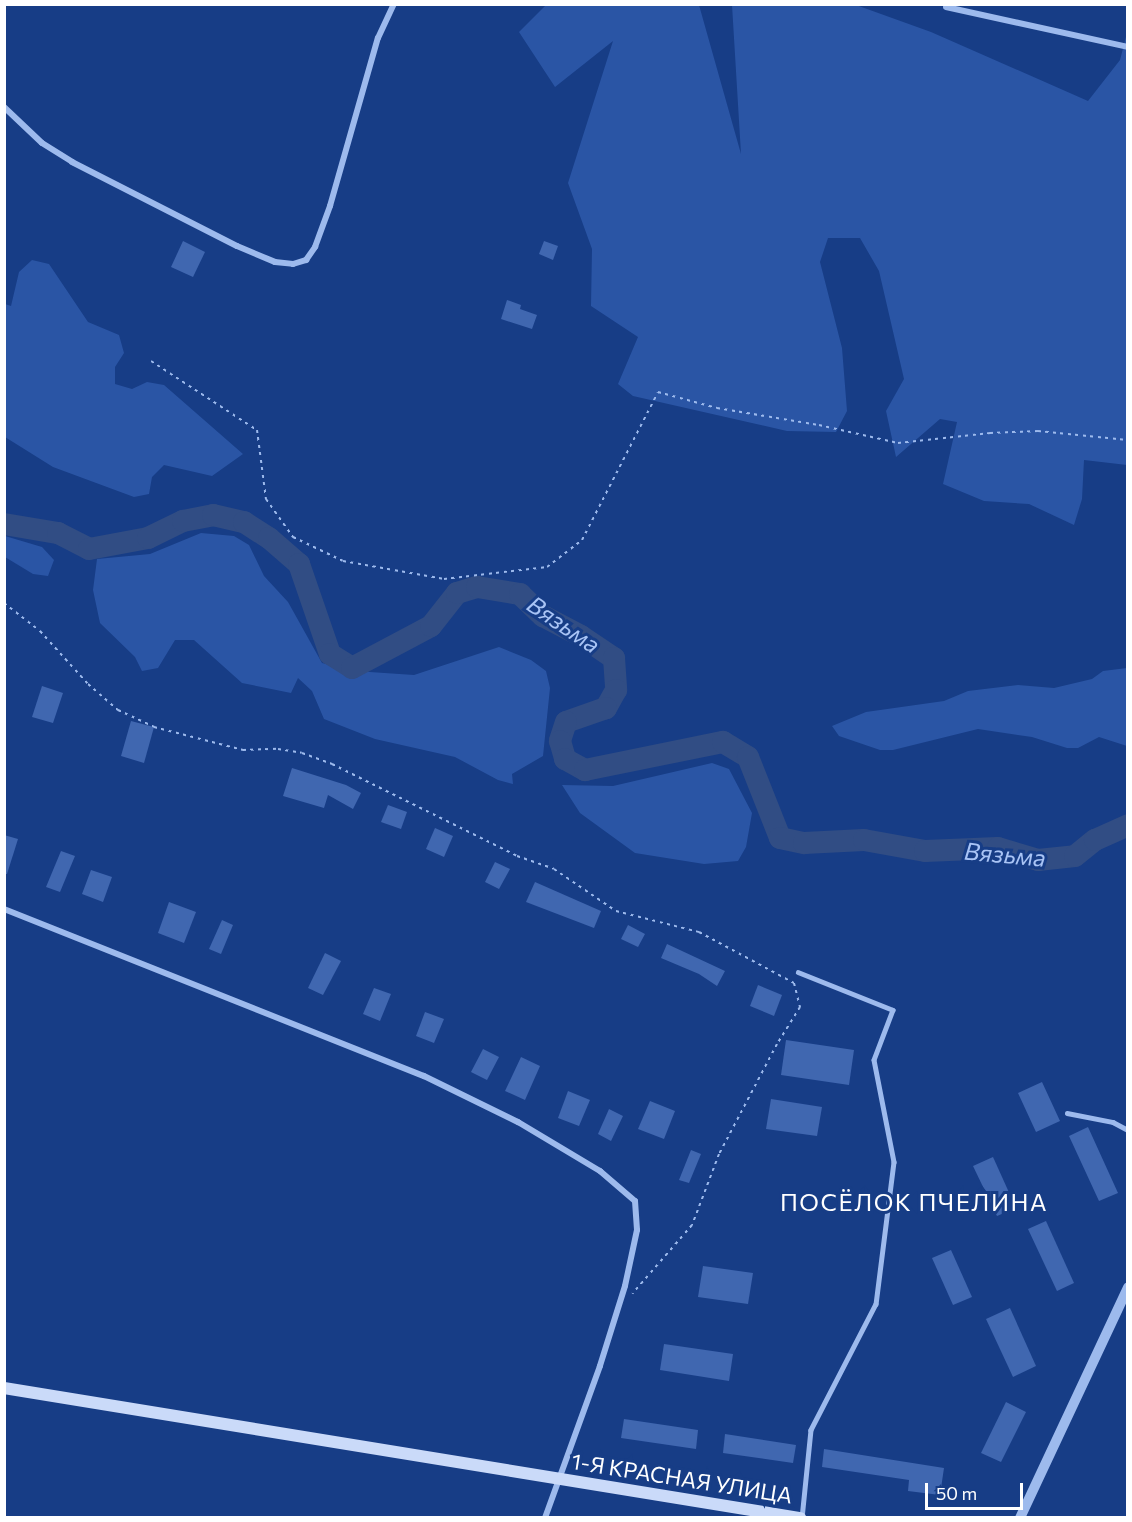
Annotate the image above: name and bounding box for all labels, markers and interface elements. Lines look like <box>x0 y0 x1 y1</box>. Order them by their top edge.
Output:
water label: Вязьма <box>522 589 606 659</box>
water label: Вязьма <box>963 836 1047 872</box>
district label: ПОСЁЛОК ПЧЕЛИНА <box>780 1188 1048 1216</box>
street label: 1-Я КРАСНАЯ УЛИЦА <box>570 1448 794 1508</box>
scale bar <box>928 1471 1026 1509</box>
text: 50 m <box>936 1482 977 1504</box>

